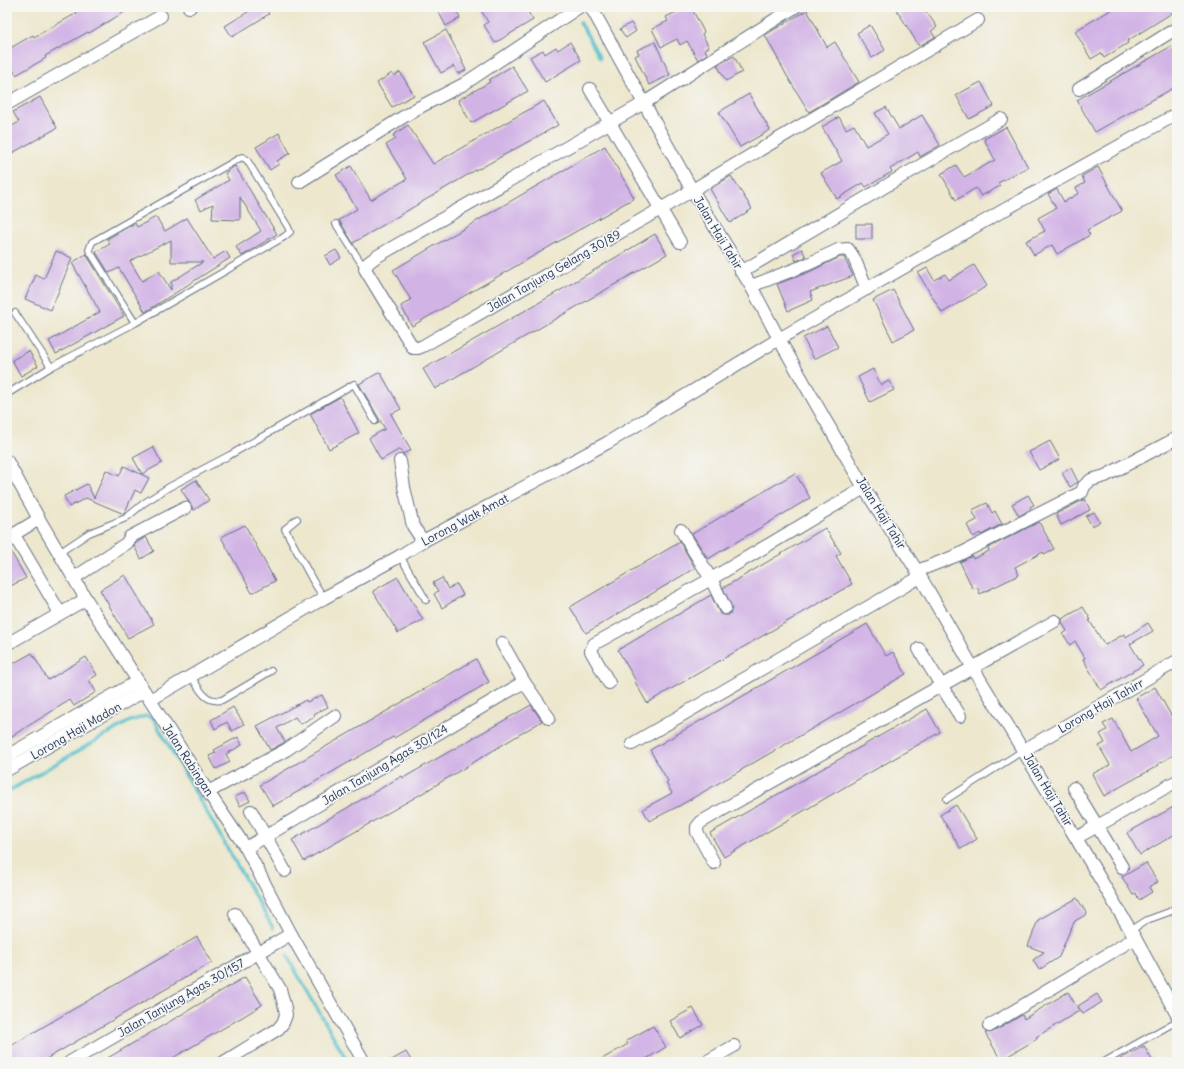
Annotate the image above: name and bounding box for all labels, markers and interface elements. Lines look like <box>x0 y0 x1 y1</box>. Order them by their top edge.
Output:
street label: Jalan Haji Tahir <box>691 193 746 272</box>
street label: Jalan Tanjung Gelang 30/89 <box>484 226 623 315</box>
street label: Jalan Haji Tahir <box>853 474 910 552</box>
street label: Lorong Wak Amat <box>419 490 511 549</box>
street label: Lorong Haji Tahirr <box>1055 675 1146 736</box>
street label: Lorong Haji Madon <box>28 699 124 763</box>
street label: Jalan Rabingan <box>159 721 217 799</box>
street label: Jalan Tanjung Agas 30/124 <box>319 721 451 808</box>
street label: Jalan Haji Tahir <box>1021 750 1076 829</box>
street label: Jalan Tanjung Agas 30/157 <box>115 955 247 1040</box>

